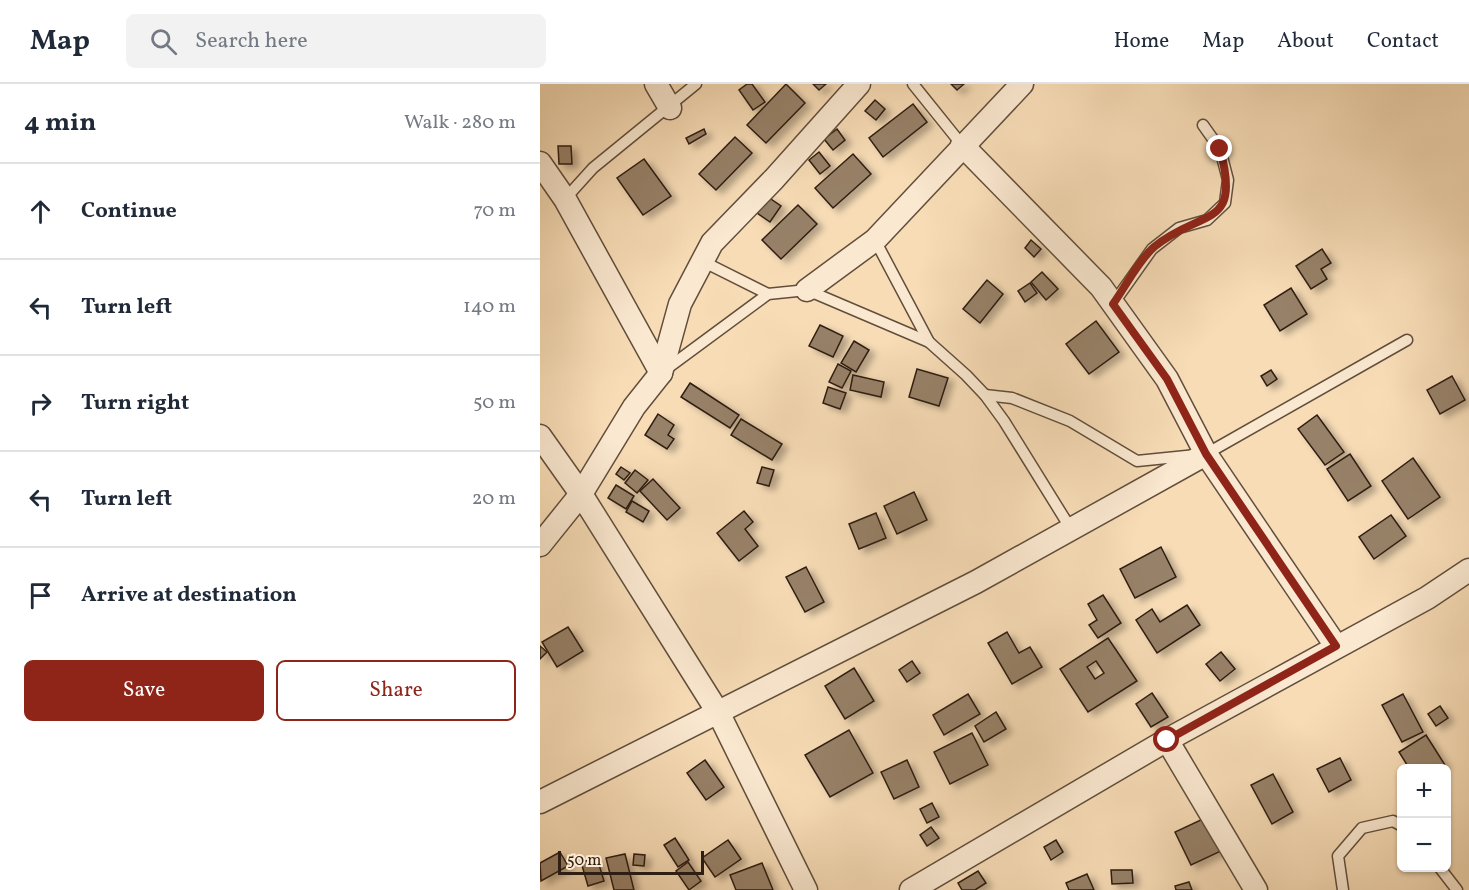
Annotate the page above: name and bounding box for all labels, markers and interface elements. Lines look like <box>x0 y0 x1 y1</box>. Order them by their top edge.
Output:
search box <box>126 14 546 68</box>
text: Map <box>30 22 90 61</box>
icon: search <box>147 25 180 58</box>
text: Search here <box>195 26 308 57</box>
text: Home <box>1114 27 1169 56</box>
text: Map <box>1202 27 1244 56</box>
text: About <box>1277 27 1334 56</box>
text: Contact <box>1367 27 1439 56</box>
text: 4 min <box>24 105 96 141</box>
text: Walk · 280 m <box>404 109 516 137</box>
route end <box>1206 135 1232 161</box>
icon: ahead <box>24 195 57 228</box>
text: Continue <box>81 196 177 227</box>
text: 70 m <box>473 197 516 225</box>
icon: left <box>24 291 57 324</box>
text: Turn left <box>81 292 172 323</box>
text: 140 m <box>463 293 516 321</box>
icon: right <box>24 387 57 420</box>
text: Turn right <box>81 388 189 419</box>
text: 50 m <box>473 389 516 417</box>
icon: left <box>24 483 57 516</box>
text: Turn left <box>81 484 172 515</box>
text: 20 m <box>472 485 516 513</box>
icon: arrive <box>24 579 57 612</box>
text: Arrive at destination <box>81 580 297 611</box>
button: Save <box>24 660 264 721</box>
button: Share <box>276 660 516 721</box>
route start <box>1153 726 1179 752</box>
map controls <box>1397 764 1451 872</box>
button: + <box>1397 764 1451 818</box>
button: − <box>1397 818 1451 872</box>
scale bar <box>558 848 704 876</box>
text: 50 m <box>567 850 601 872</box>

